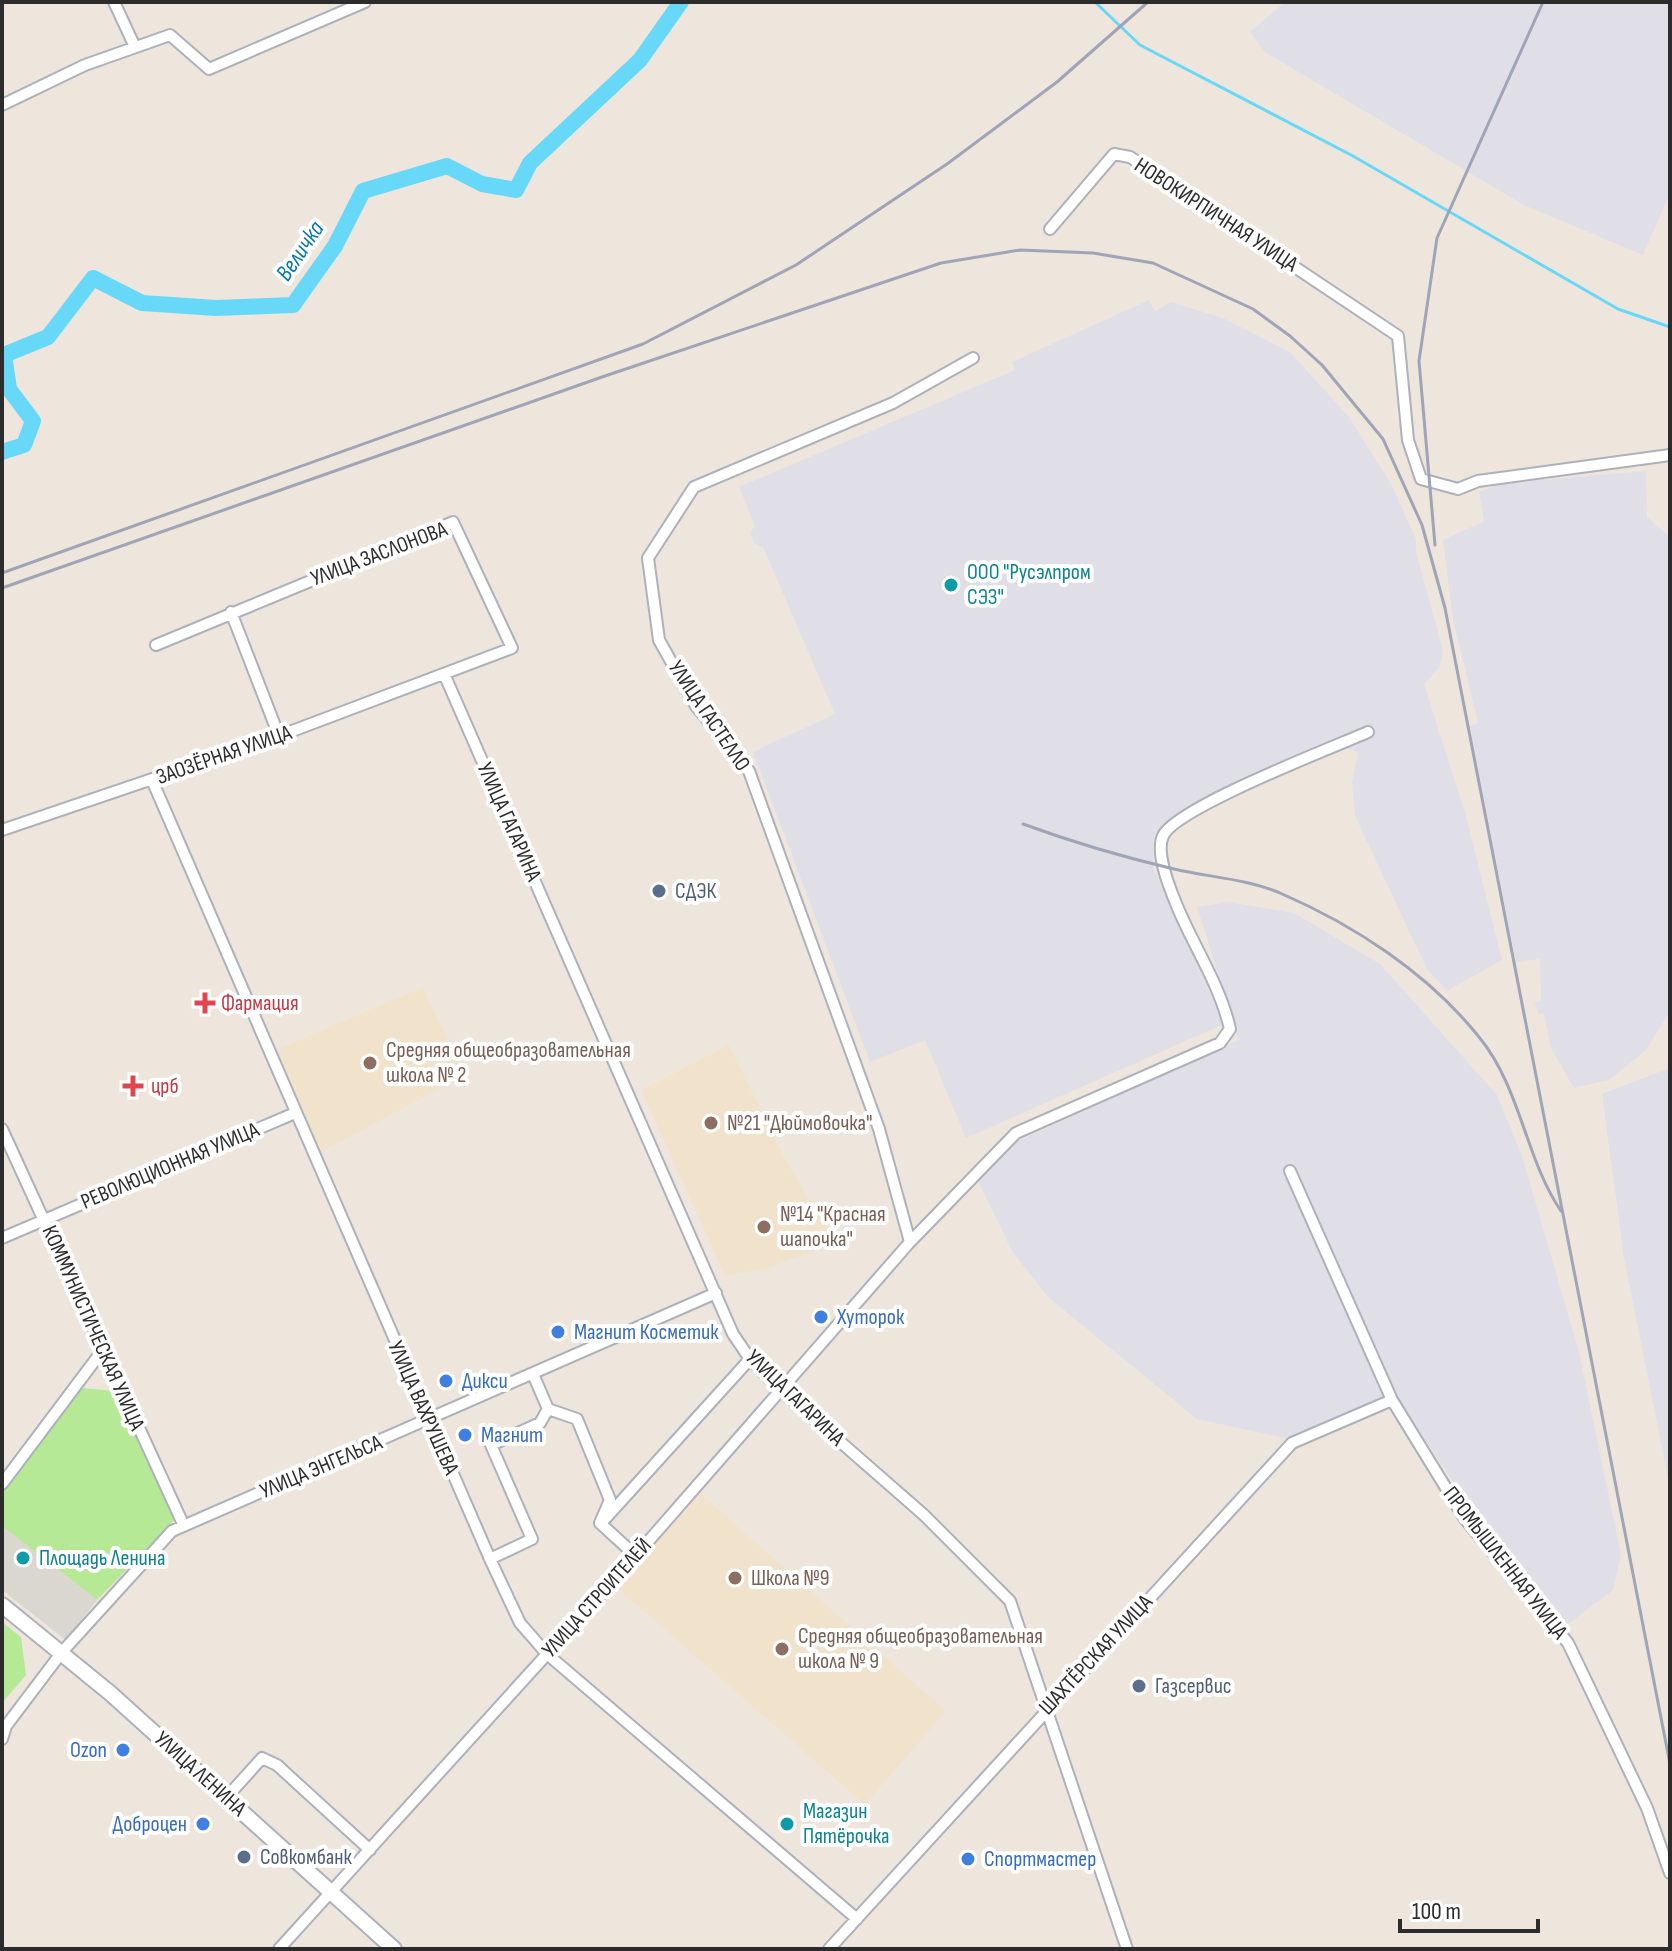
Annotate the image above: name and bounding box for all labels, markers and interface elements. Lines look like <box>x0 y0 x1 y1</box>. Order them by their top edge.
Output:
street label: НОВОКИРПИЧНАЯ УЛИЦА <box>1129 152 1303 278</box>
water label: Величка <box>270 215 331 286</box>
street label: УЛИЦА ЗАСЛОНОВА <box>307 515 452 592</box>
place label: ООО "Русэлпром СЭЗ" <box>967 559 1091 611</box>
marker: ООО "Русэлпром СЭЗ" <box>942 576 960 594</box>
street label: УЛИЦА ГАСТЕЛЛО <box>662 656 756 776</box>
street label: ЗАОЗЁРНАЯ УЛИЦА <box>153 719 296 791</box>
street label: УЛИЦА ГАГАРИНА <box>471 758 547 886</box>
place label: СДЭК <box>675 878 716 905</box>
marker: СДЭК <box>650 882 668 900</box>
place label: Фармация <box>221 990 299 1017</box>
marker: Фармация <box>196 994 214 1012</box>
place label: Средняя общеобразовательная школа № 2 <box>386 1037 631 1089</box>
marker: Средняя общеобразовательная школа № 2 <box>361 1054 379 1072</box>
place label: црб <box>151 1073 179 1100</box>
marker: црб <box>122 1075 144 1097</box>
place label: №21 "Дюймовочка" <box>727 1110 872 1137</box>
marker: №21 "Дюймовочка" <box>702 1114 720 1132</box>
street label: РЕВОЛЮЦИОННАЯ УЛИЦА <box>77 1116 264 1216</box>
place label: №14 "Красная шапочка" <box>780 1201 886 1253</box>
marker: №14 "Красная шапочка" <box>755 1218 773 1236</box>
street label: КОММУНИСТИЧЕСКАЯ УЛИЦА <box>36 1221 151 1435</box>
place label: Хуторок <box>836 1304 905 1331</box>
marker: Хуторок <box>812 1308 830 1326</box>
place label: Магнит Косметик <box>574 1319 719 1346</box>
marker: Магнит Косметик <box>549 1323 567 1341</box>
street label: УЛИЦА ВАХРУШЕВА <box>381 1337 465 1480</box>
street label: УЛИЦА ГАГАРИНА <box>740 1344 851 1452</box>
place label: Дикси <box>462 1368 508 1395</box>
marker: Дикси <box>437 1372 455 1390</box>
place label: Магнит <box>481 1422 543 1449</box>
marker: Магнит <box>456 1426 474 1444</box>
street label: УЛИЦА ЭНГЕЛЬСА <box>256 1429 387 1505</box>
street label: ПРОМЫШЛЕННАЯ УЛИЦА <box>1437 1481 1573 1645</box>
street label: УЛИЦА СТРОИТЕЛЕЙ <box>536 1533 658 1663</box>
place label: Площадь Ленина <box>39 1545 165 1572</box>
marker: Площадь Ленина <box>14 1549 32 1567</box>
place label: Школа №9 <box>751 1565 830 1592</box>
marker: Школа №9 <box>726 1569 744 1587</box>
street label: ШАХТЁРСКАЯ УЛИЦА <box>1033 1589 1159 1721</box>
place label: Средняя общеобразовательная школа № 9 <box>798 1623 1043 1675</box>
marker: Средняя общеобразовательная школа № 9 <box>773 1640 791 1658</box>
place label: Газсервис <box>1155 1673 1232 1700</box>
marker: Газсервис <box>1130 1677 1148 1695</box>
street label: УЛИЦА ЛЕНИНА <box>148 1726 252 1823</box>
place label: Ozon <box>70 1737 107 1764</box>
marker: Ozon <box>114 1741 132 1759</box>
place label: Магазин Пятёрочка <box>803 1798 890 1850</box>
place label: Доброцен <box>113 1811 187 1838</box>
marker: Доброцен <box>194 1815 212 1833</box>
marker: Магазин Пятёрочка <box>778 1815 796 1833</box>
place label: Совкомбанк <box>260 1844 352 1871</box>
place label: Спортмастер <box>984 1846 1096 1873</box>
marker: Совкомбанк <box>235 1848 253 1866</box>
marker: Спортмастер <box>959 1850 977 1868</box>
scale bar <box>1400 1883 1538 1933</box>
text: 100 m <box>1412 1897 1461 1926</box>

